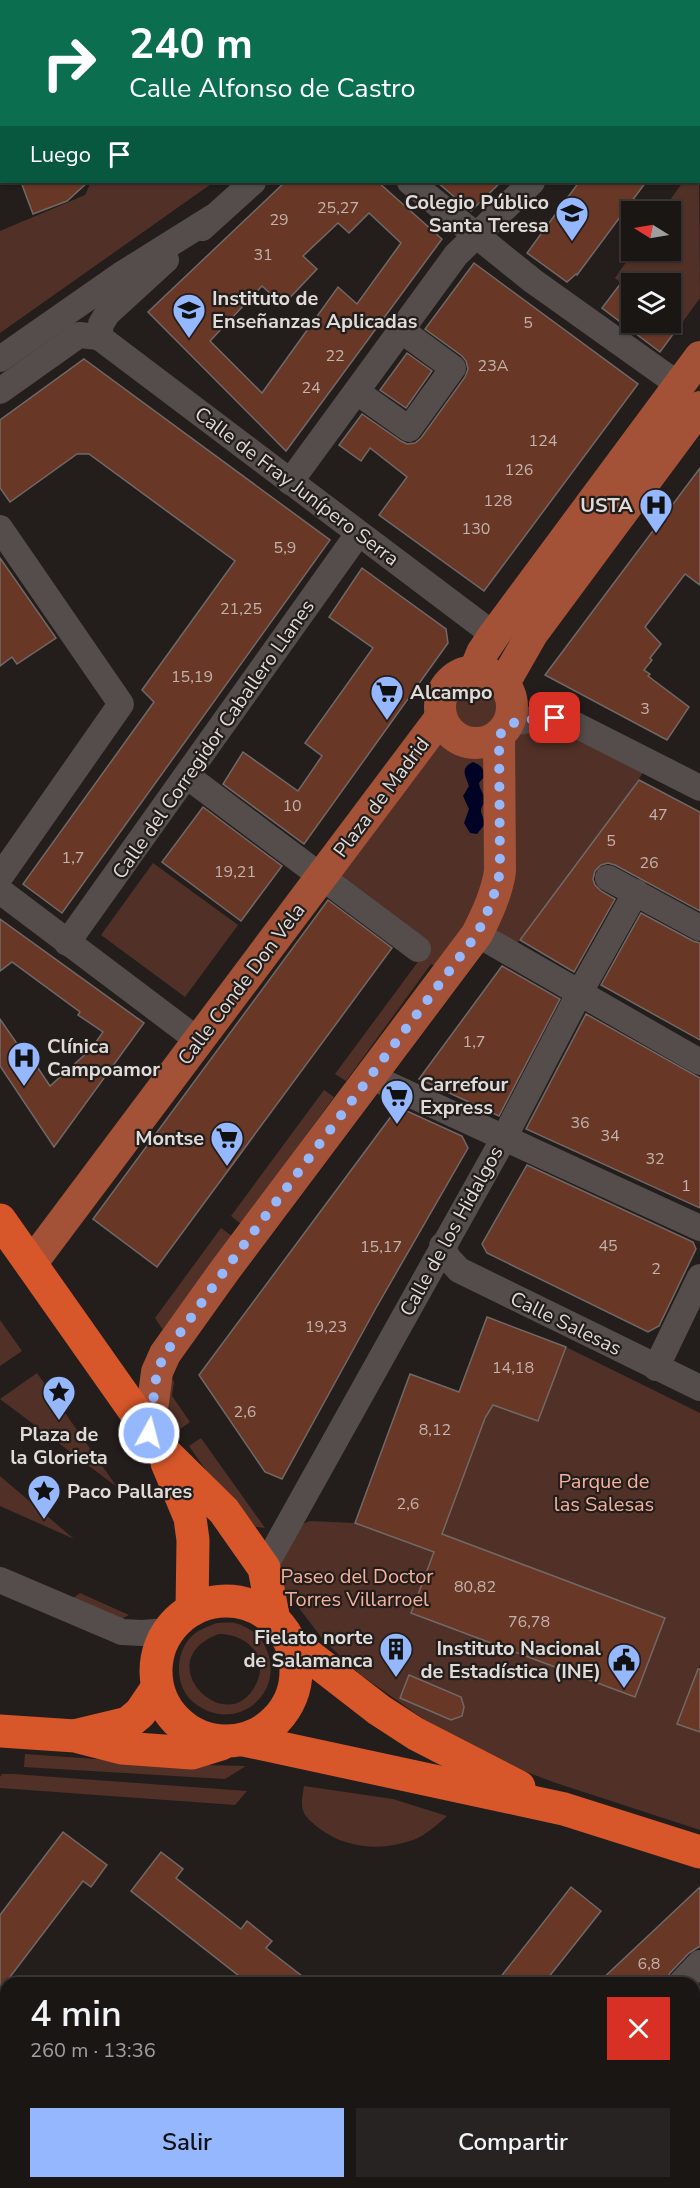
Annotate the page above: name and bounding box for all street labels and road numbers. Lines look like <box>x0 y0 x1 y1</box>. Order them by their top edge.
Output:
street label: Calle de Fray Junípero Serra <box>189 401 404 572</box>
street label: Calle del Corregidor Caballero Llanes <box>106 594 321 884</box>
street label: Plaza de Madrid <box>327 732 436 863</box>
street label: Calle Conde Don Vela <box>172 898 311 1071</box>
street label: Calle de los Hidalgos <box>393 1141 509 1321</box>
street label: Calle Salesas <box>506 1285 626 1362</box>

